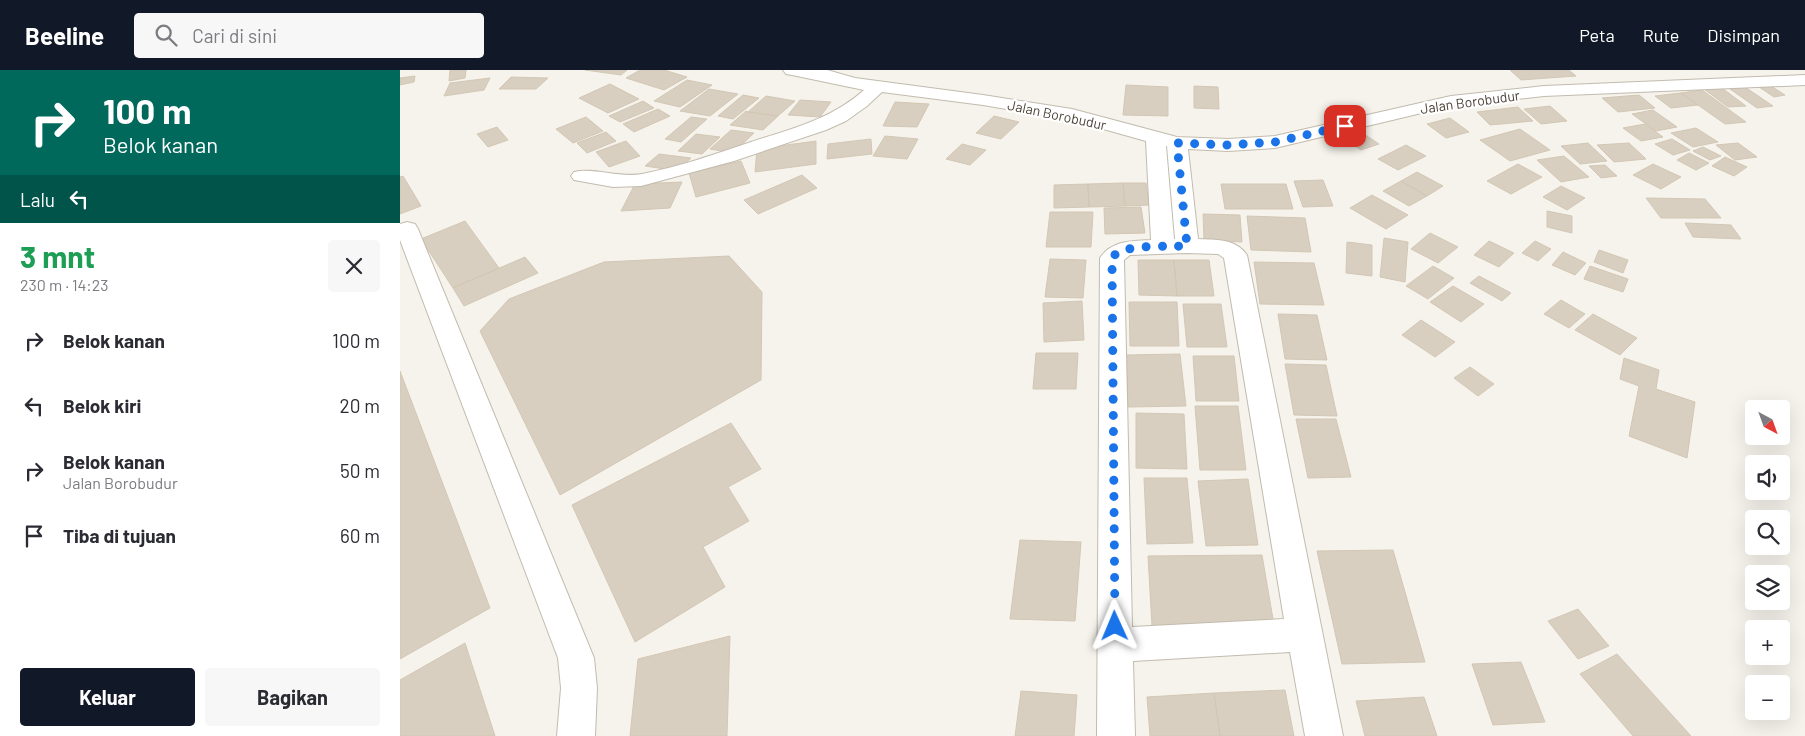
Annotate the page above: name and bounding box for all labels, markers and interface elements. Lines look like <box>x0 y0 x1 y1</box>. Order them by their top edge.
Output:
search box <box>134 13 484 58</box>
text: Beeline <box>25 21 104 50</box>
icon: search <box>152 21 180 49</box>
text: Cari di sini <box>192 24 277 47</box>
text: Peta <box>1579 24 1615 46</box>
text: Rute <box>1643 24 1679 46</box>
text: Disimpan <box>1707 24 1780 46</box>
street label: Jalan Borobudur <box>1419 86 1521 117</box>
text: 100 m <box>103 89 192 131</box>
icon: right <box>20 90 85 155</box>
street label: Jalan Borobudur <box>1006 96 1108 133</box>
pin <box>1324 105 1366 147</box>
icon: arrive <box>1331 112 1359 140</box>
text: Belok kanan <box>103 131 218 157</box>
icon: left <box>65 185 93 213</box>
text: Lalu <box>20 188 55 211</box>
text: 3 mnt <box>20 238 95 274</box>
button: close <box>328 240 380 292</box>
text: 230 m · 14:23 <box>20 275 109 294</box>
icon: right <box>20 327 48 355</box>
text: Belok kanan <box>63 329 165 352</box>
text: 100 m <box>332 329 380 352</box>
icon: left <box>20 392 48 420</box>
text: Belok kiri <box>63 394 141 417</box>
text: 20 m <box>340 394 380 417</box>
north arrow <box>1745 400 1790 445</box>
map controls <box>1745 400 1790 720</box>
text: Belok kanan <box>63 450 165 473</box>
button: sound <box>1745 455 1790 500</box>
icon: right <box>20 457 48 485</box>
text: 50 m <box>340 459 380 482</box>
text: Jalan Borobudur <box>63 473 178 492</box>
button: search <box>1745 510 1790 555</box>
icon: arrive <box>20 522 48 550</box>
text: Tiba di tujuan <box>63 524 176 547</box>
text: 60 m <box>340 524 380 547</box>
button: layers <box>1745 565 1790 610</box>
position arrow <box>1088 599 1140 651</box>
button: + <box>1745 620 1790 665</box>
button: Keluar <box>20 668 195 726</box>
button: Bagikan <box>205 668 380 726</box>
button: − <box>1745 675 1790 720</box>

